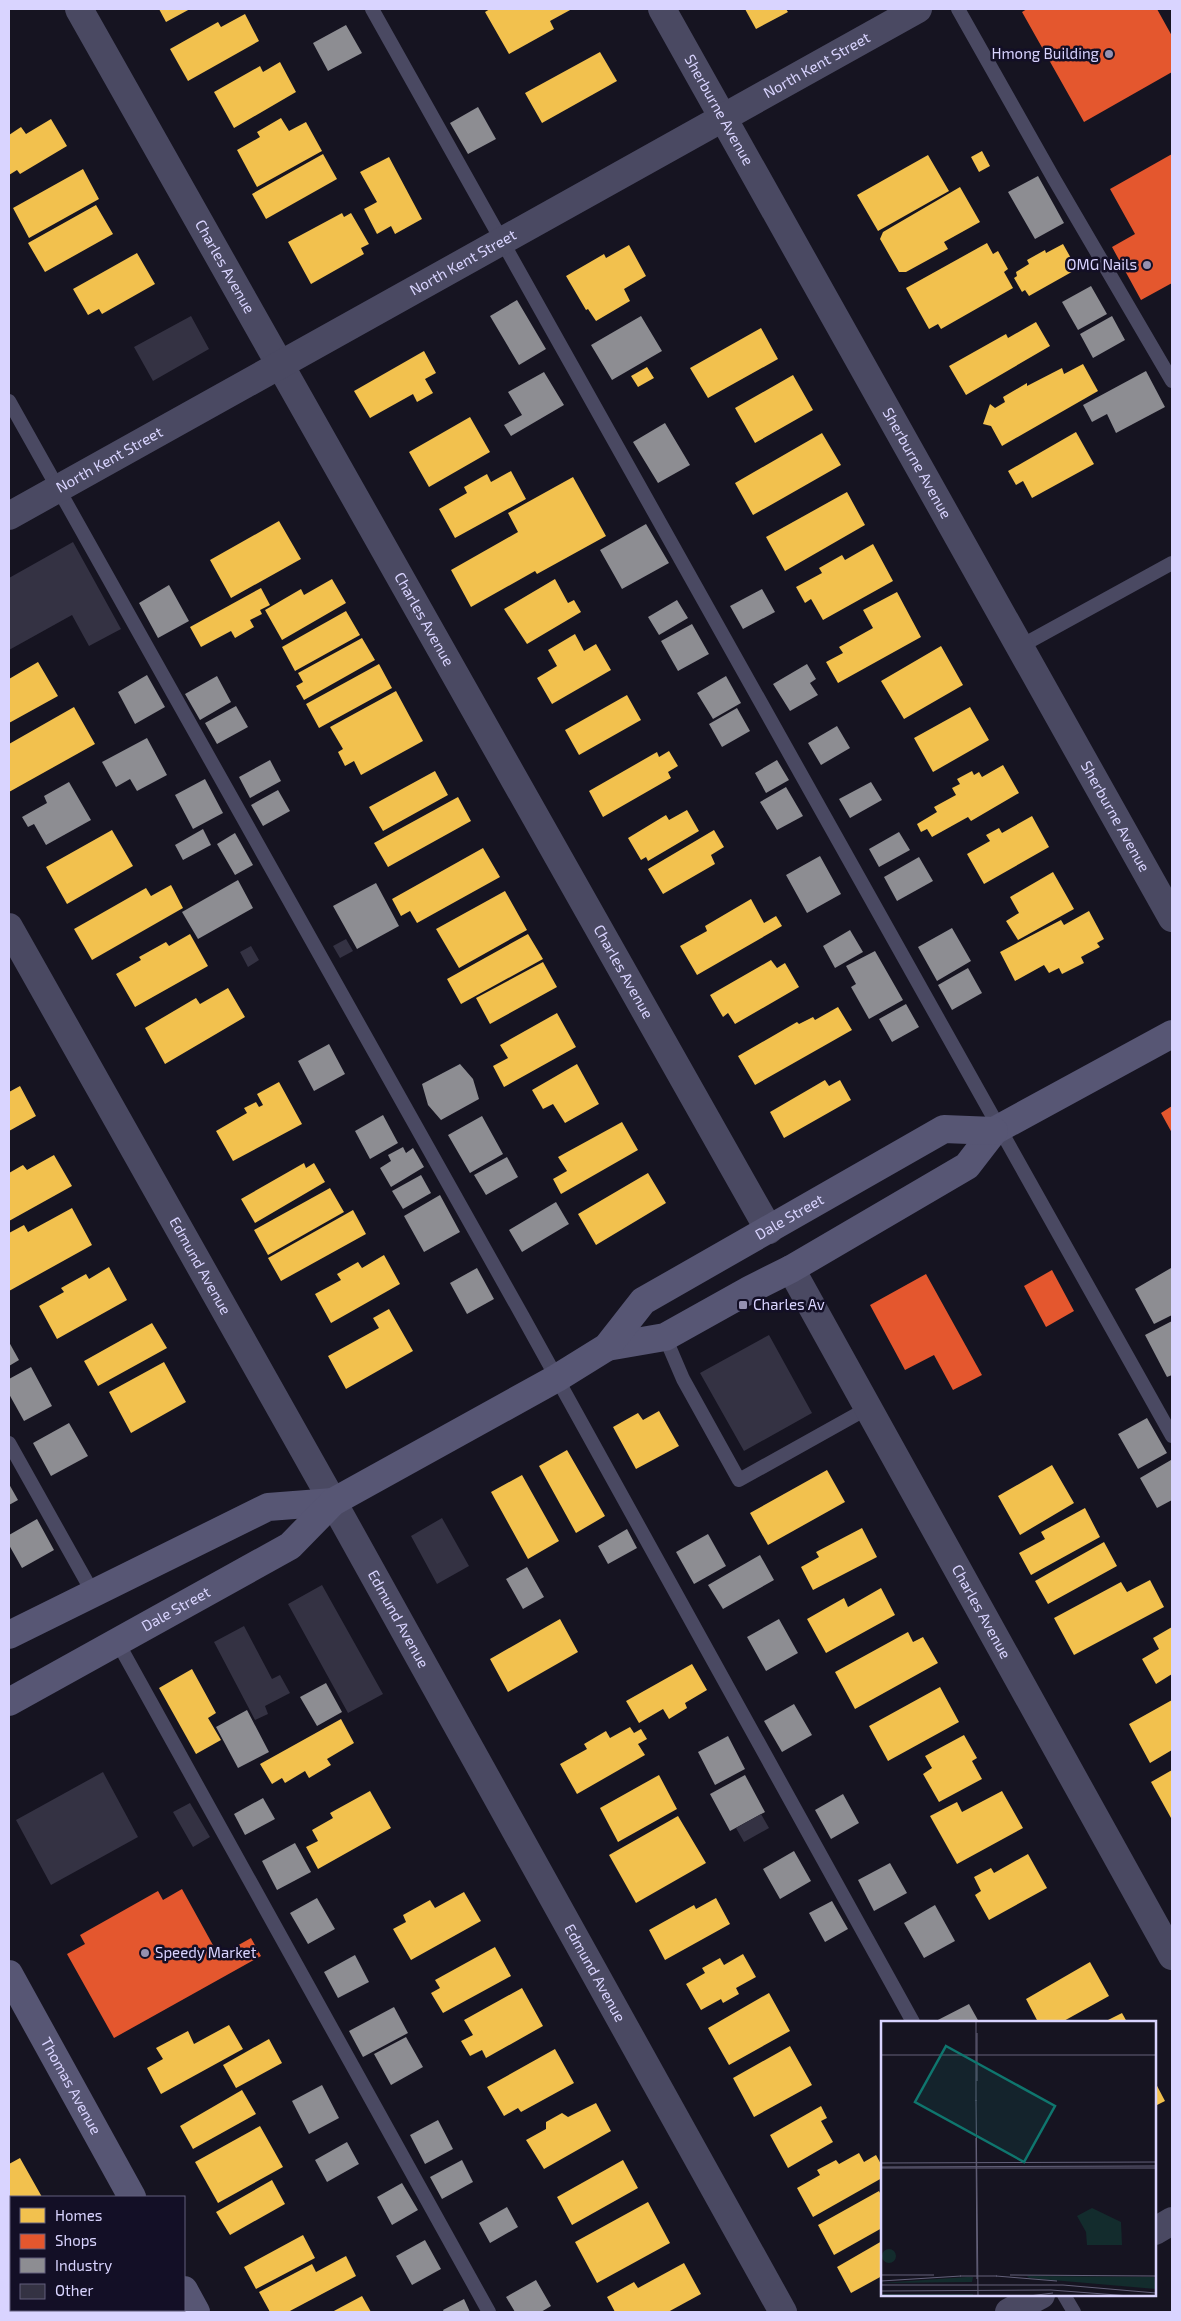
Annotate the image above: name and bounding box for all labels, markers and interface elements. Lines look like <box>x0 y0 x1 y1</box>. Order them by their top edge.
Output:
street label: North Kent Street <box>760 28 873 101</box>
place label: Hmong Building <box>991 44 1100 62</box>
marker: Hmong Building <box>1103 48 1115 60</box>
street label: Sherburne Avenue <box>681 51 758 168</box>
street label: Charles Avenue <box>192 216 259 316</box>
street label: North Kent Street <box>406 225 519 299</box>
place label: OMG Nails <box>1066 255 1137 273</box>
marker: OMG Nails <box>1141 259 1153 271</box>
street label: Sherburne Avenue <box>880 404 956 522</box>
street label: North Kent Street <box>53 422 166 496</box>
street label: Charles Avenue <box>391 569 458 669</box>
street label: Sherburne Avenue <box>1078 757 1154 875</box>
street label: Charles Avenue <box>590 921 658 1022</box>
street label: Dale Street <box>752 1190 827 1243</box>
street label: Edmund Avenue <box>166 1213 236 1317</box>
place label: Charles Av <box>753 1295 825 1313</box>
marker: Charles Av <box>737 1299 749 1311</box>
street label: Charles Avenue <box>949 1561 1015 1662</box>
street label: Edmund Avenue <box>365 1566 433 1671</box>
street label: Dale Street <box>138 1582 213 1635</box>
street label: Edmund Avenue <box>561 1921 630 2025</box>
place label: Speedy Market <box>155 1943 257 1961</box>
marker: Speedy Market <box>139 1947 151 1959</box>
inset map <box>881 2021 1156 2296</box>
street label: Thomas Avenue <box>38 2034 106 2137</box>
legend <box>10 2196 185 2311</box>
text: Homes <box>55 2206 102 2224</box>
text: Shops <box>55 2231 97 2249</box>
text: Industry <box>55 2256 112 2274</box>
text: Other <box>55 2281 94 2299</box>

